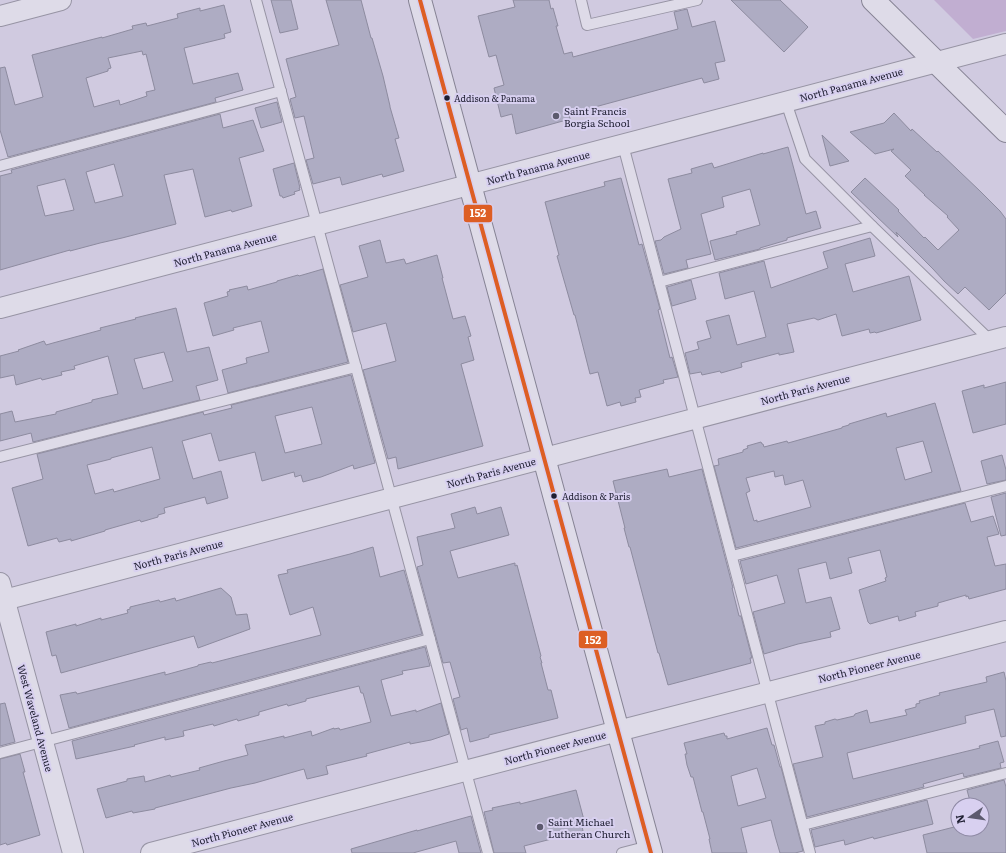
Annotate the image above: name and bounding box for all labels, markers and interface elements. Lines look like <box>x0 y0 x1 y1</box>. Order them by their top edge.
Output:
street label: North Panama Avenue <box>798 63 904 105</box>
place label: Addison & Panama <box>454 91 535 105</box>
marker: Addison & Panama <box>442 93 452 103</box>
place label: Saint Francis Borgia School <box>564 103 630 130</box>
marker: Saint Francis Borgia School <box>551 111 561 121</box>
street label: North Panama Avenue <box>485 146 591 188</box>
line badge: 152 <box>463 204 493 223</box>
text: 152 <box>470 204 486 220</box>
street label: North Panama Avenue <box>172 228 278 270</box>
street label: North Paris Avenue <box>759 370 851 408</box>
street label: North Paris Avenue <box>445 453 537 491</box>
place label: Addison & Paris <box>562 489 630 503</box>
marker: Addison & Paris <box>549 491 559 501</box>
street label: North Paris Avenue <box>132 535 224 573</box>
line badge: 152 <box>578 630 608 649</box>
text: 152 <box>585 631 601 647</box>
street label: North Pioneer Avenue <box>816 646 922 686</box>
street label: West Waveland Avenue <box>14 663 58 773</box>
street label: North Pioneer Avenue <box>502 726 608 768</box>
north arrow <box>950 797 990 837</box>
street label: North Pioneer Avenue <box>189 808 295 850</box>
text: N <box>950 813 968 826</box>
place label: Saint Michael Lutheran Church <box>548 814 631 841</box>
marker: Saint Michael Lutheran Church <box>535 822 545 832</box>

